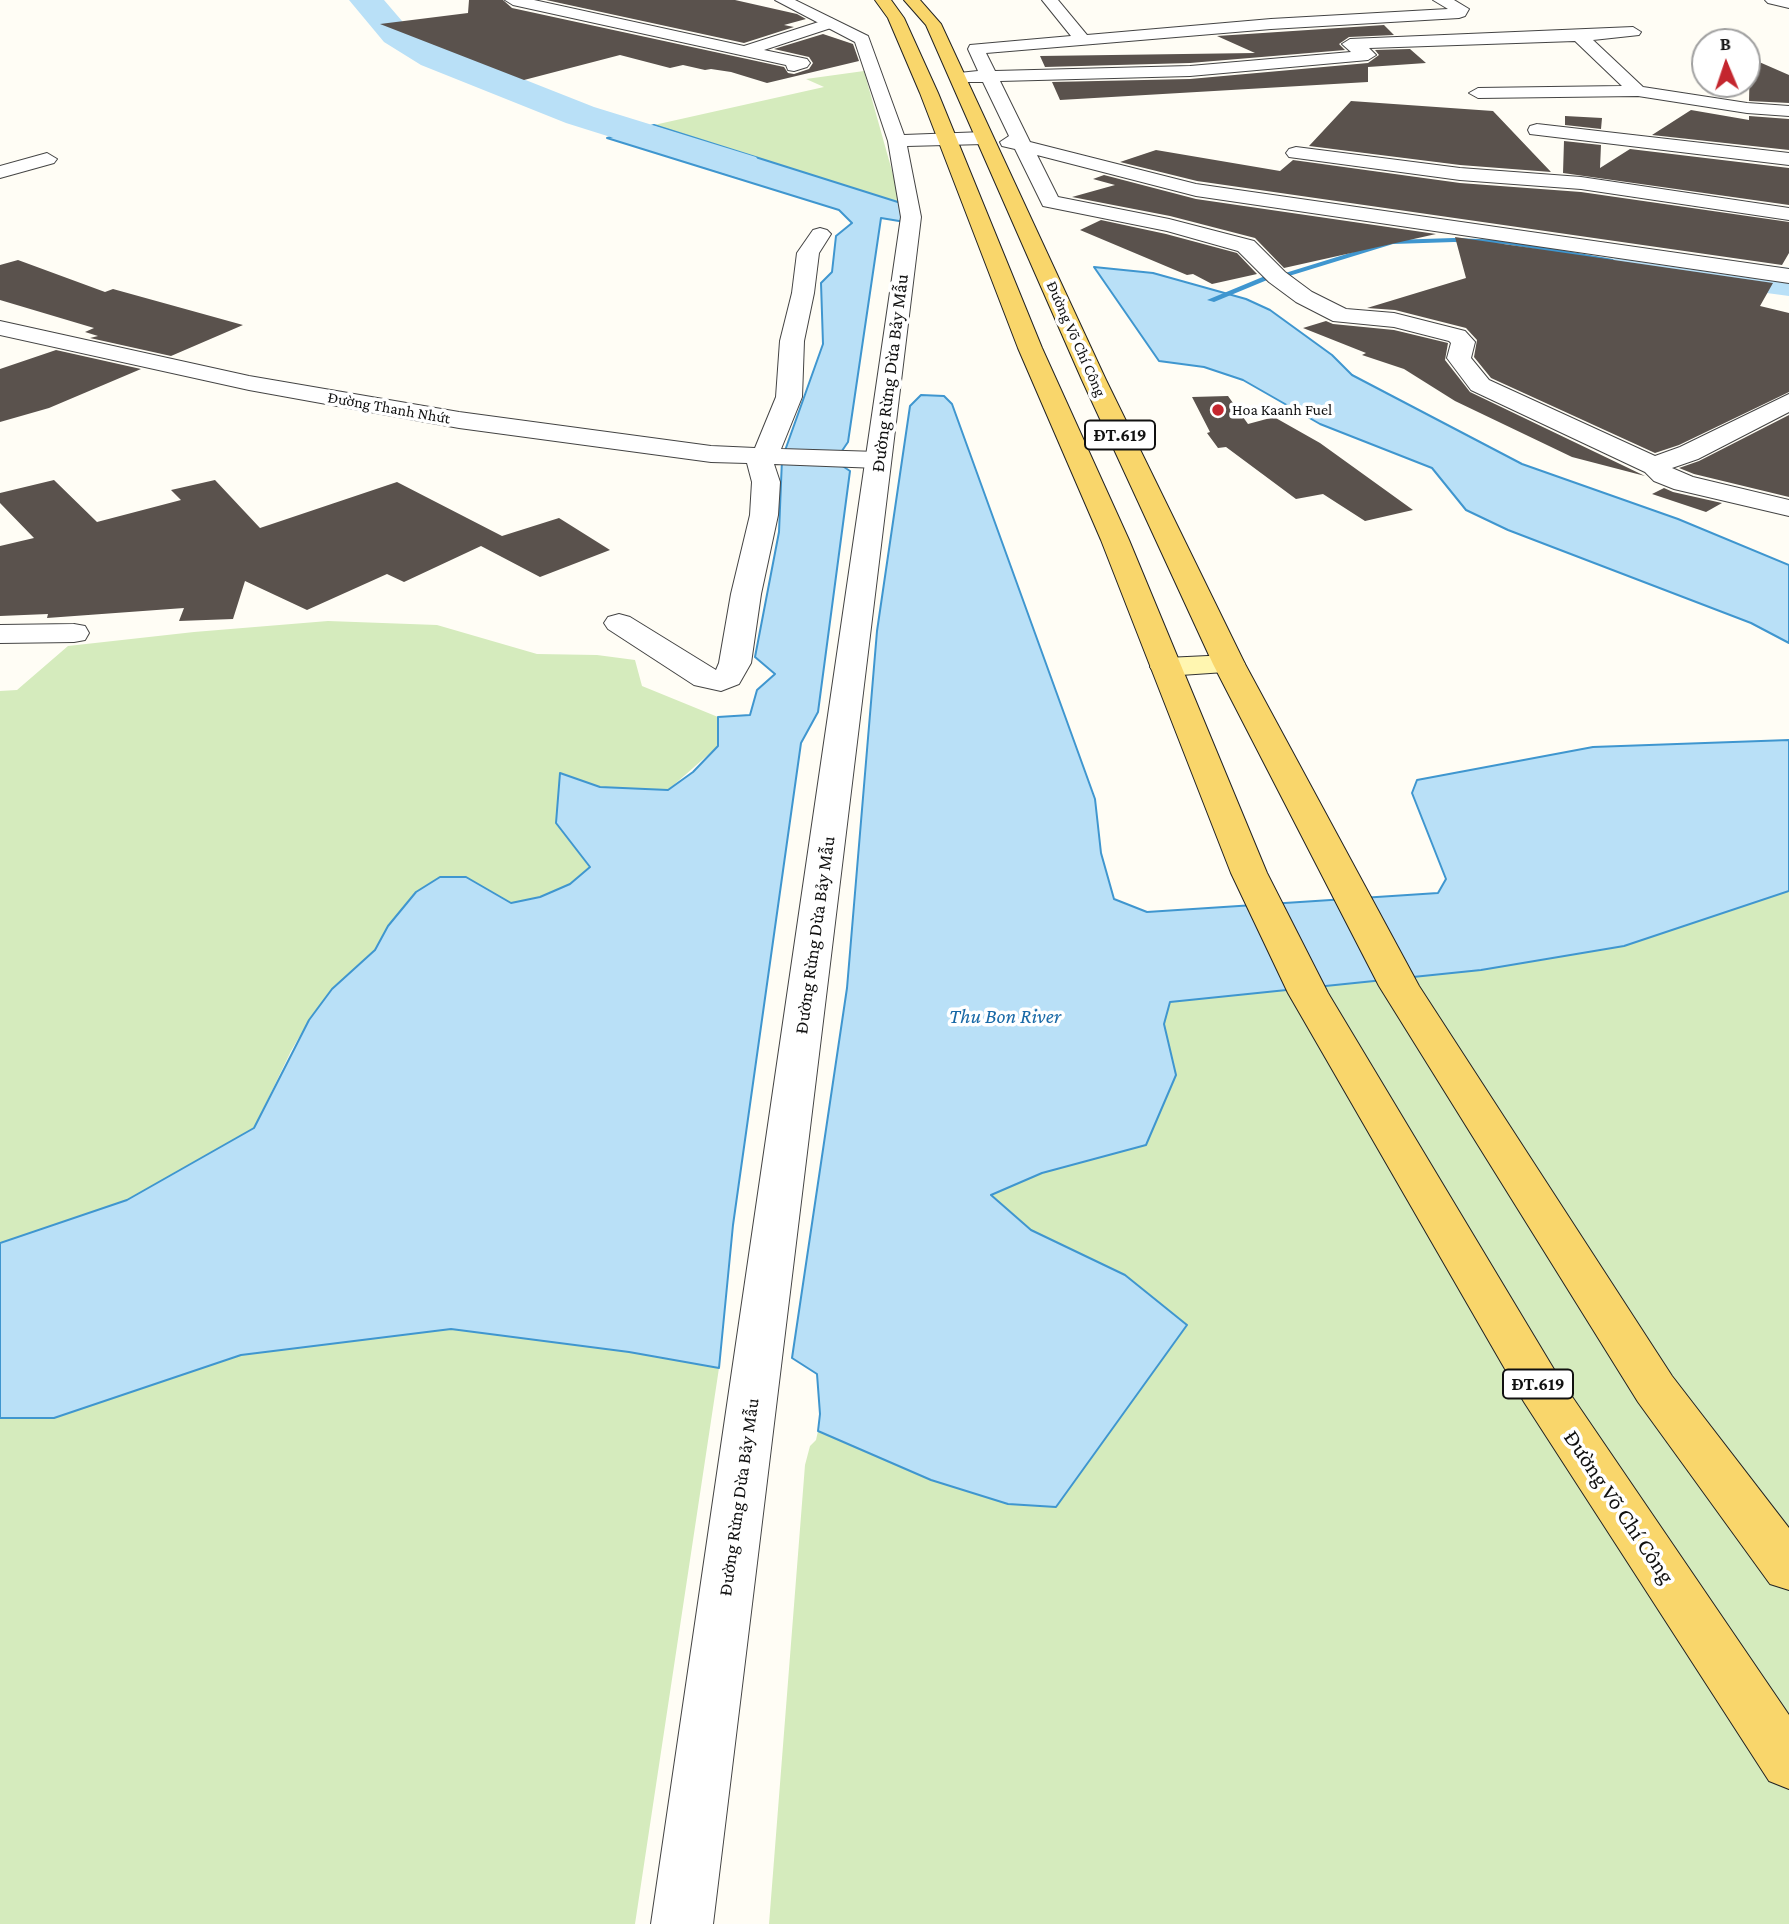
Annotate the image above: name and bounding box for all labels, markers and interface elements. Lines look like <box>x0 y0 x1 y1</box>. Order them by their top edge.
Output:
north arrow <box>1691 28 1761 98</box>
text: B <box>1719 33 1731 54</box>
street label: Đường Rừng Dừa Bảy Mẫu <box>867 273 913 473</box>
street label: Đường Võ Chí Công <box>1042 278 1110 400</box>
street label: Đường Thanh Nhứt <box>326 388 452 428</box>
place label: Hoa Kaanh Fuel <box>1232 400 1332 420</box>
marker: Hoa Kaanh Fuel <box>1210 402 1226 418</box>
road number: ĐT.619 <box>1085 421 1155 450</box>
street label: Đường Rừng Dừa Bảy Mẫu <box>790 835 840 1035</box>
water label: Thu Bon River <box>949 1004 1061 1030</box>
road number: ĐT.619 <box>1503 1370 1573 1399</box>
street label: Đường Rừng Dừa Bảy Mẫu <box>714 1397 764 1597</box>
street label: Đường Võ Chí Công <box>1557 1425 1681 1589</box>

